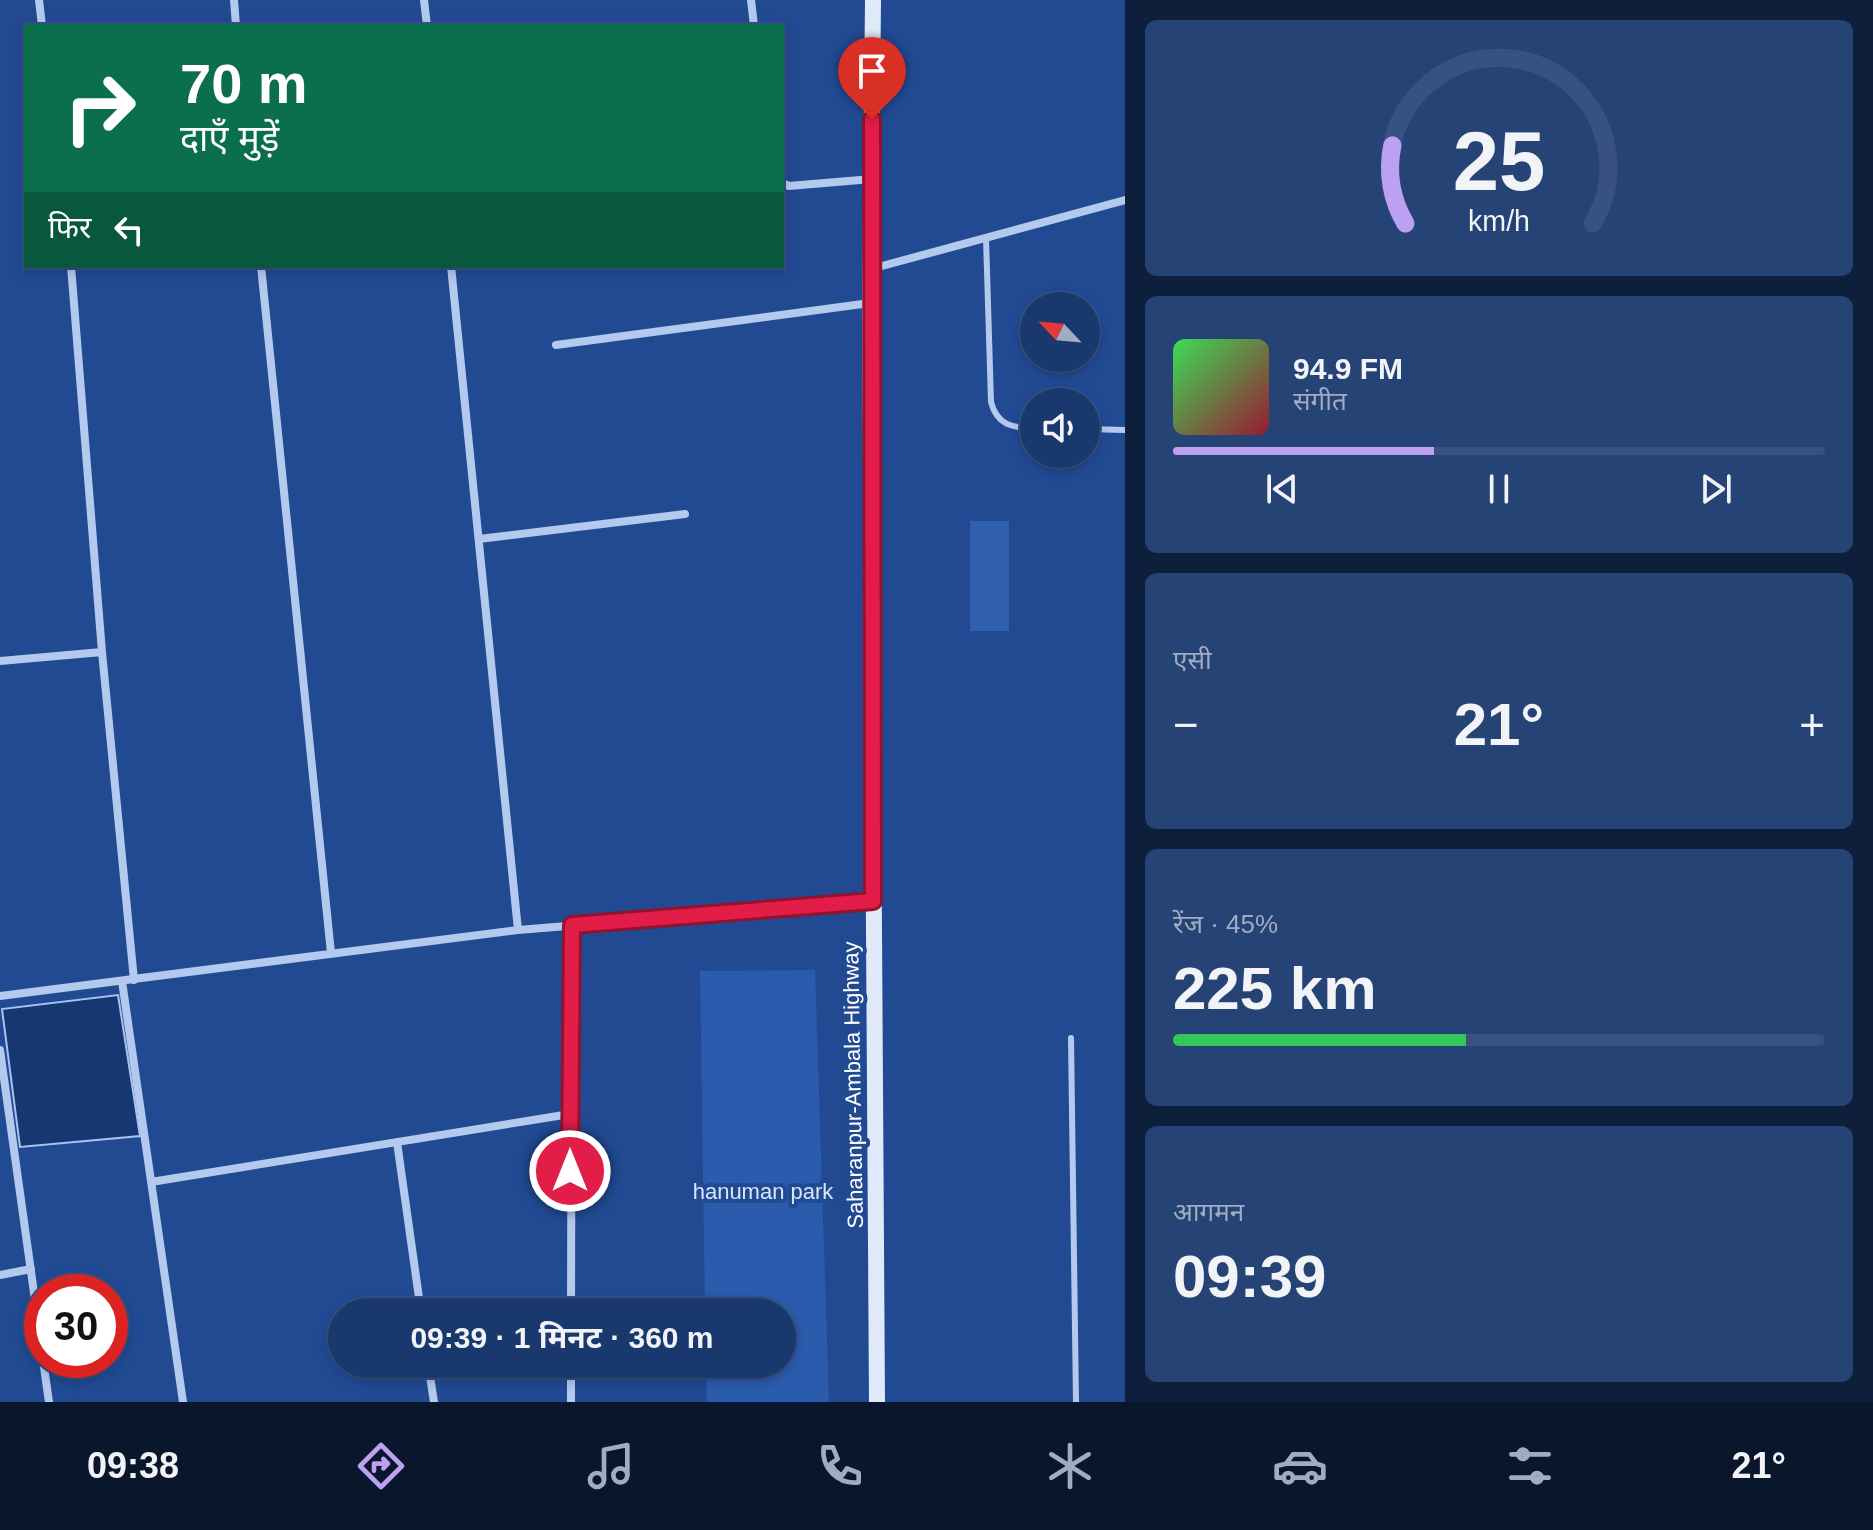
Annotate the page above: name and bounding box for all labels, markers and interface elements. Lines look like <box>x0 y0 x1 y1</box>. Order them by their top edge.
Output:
pin <box>838 37 906 119</box>
icon: arrive <box>850 49 894 93</box>
text: 70 m <box>180 52 308 115</box>
icon: right <box>48 56 152 160</box>
text: 25 <box>1453 115 1545 208</box>
text: दाएँ मुड़ें <box>180 118 279 159</box>
text: km/h <box>1468 205 1530 237</box>
icon: left <box>107 208 151 252</box>
text: फिर <box>48 211 91 244</box>
north arrow <box>1020 292 1100 372</box>
map controls <box>1020 292 1100 468</box>
text: 94.9 FM <box>1293 352 1403 385</box>
text: संगीत <box>1293 386 1347 416</box>
button: sound <box>1020 388 1100 468</box>
icon: previous <box>1260 467 1304 511</box>
icon: pause <box>1477 467 1521 511</box>
icon: next <box>1694 467 1738 511</box>
text: एसी <box>1173 645 1212 675</box>
text: 21° <box>1454 691 1544 758</box>
text: − <box>1173 700 1199 749</box>
text: + <box>1799 700 1825 749</box>
text: रेंज · 45% <box>1173 909 1278 939</box>
street label: Saharanpur-Ambala Highway <box>838 941 868 1229</box>
text: 225 km <box>1173 955 1377 1022</box>
position arrow <box>528 1129 612 1213</box>
park label: hanuman park <box>693 1179 834 1204</box>
text: आगमन <box>1173 1197 1244 1227</box>
text: 09:39 <box>1173 1243 1326 1310</box>
speed limit sign: 30 <box>24 1274 128 1378</box>
text: 09:39 · 1 मिनट · 360 m <box>410 1321 714 1354</box>
icon: directions <box>353 1438 409 1494</box>
icon: music <box>583 1438 639 1494</box>
icon: phone <box>812 1438 868 1494</box>
icon: climate <box>1042 1438 1098 1494</box>
icon: car <box>1272 1438 1328 1494</box>
icon: filters <box>1502 1438 1558 1494</box>
text: 09:38 <box>87 1445 179 1486</box>
text: 21° <box>1732 1445 1786 1486</box>

